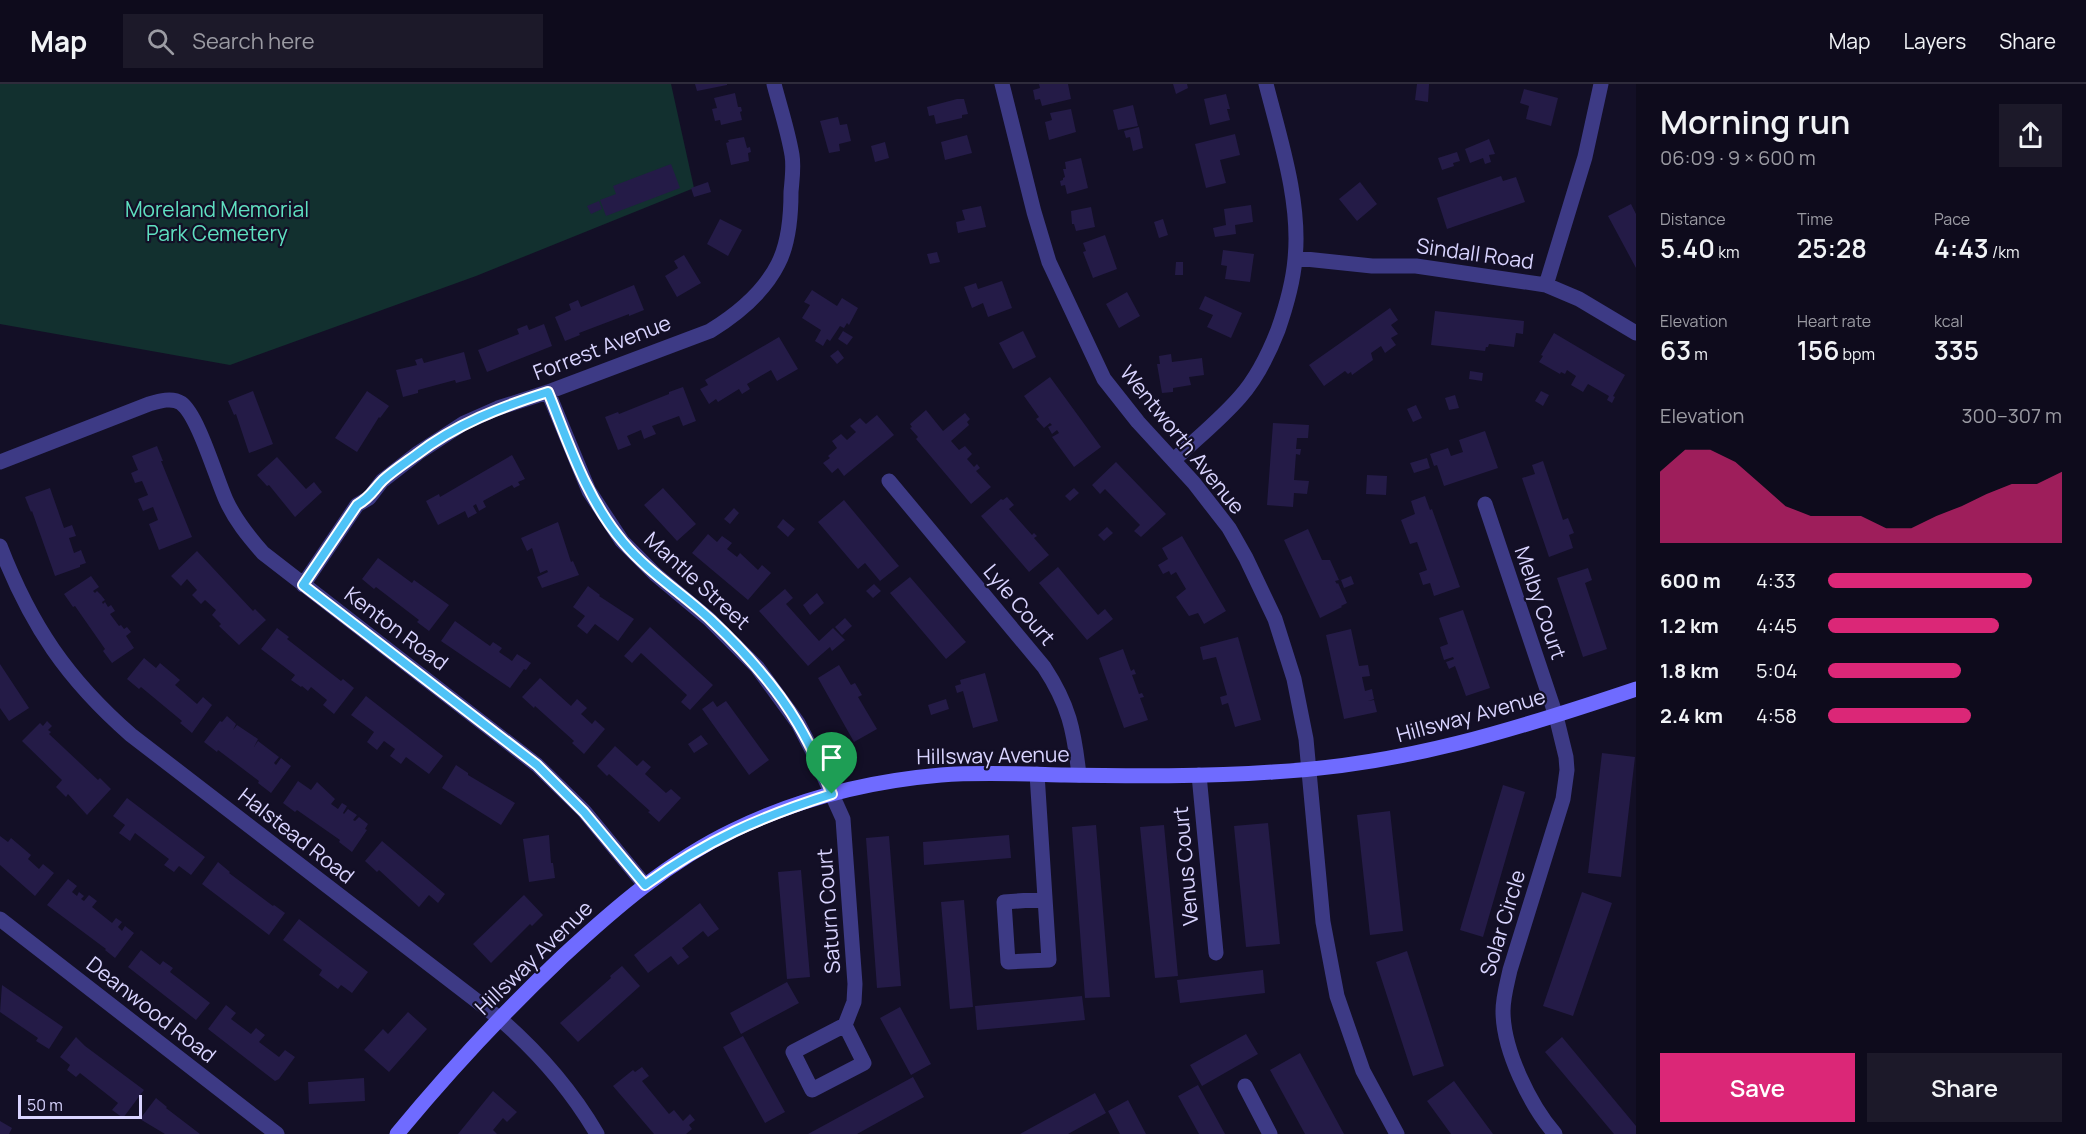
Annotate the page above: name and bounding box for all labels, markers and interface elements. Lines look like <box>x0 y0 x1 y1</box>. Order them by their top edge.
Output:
search box <box>123 14 543 68</box>
text: Map <box>30 22 87 60</box>
icon: search <box>144 25 177 58</box>
text: Search here <box>192 26 315 56</box>
text: Map <box>1829 27 1870 55</box>
text: Layers <box>1903 27 1966 55</box>
text: Share <box>1999 27 2056 55</box>
text: Morning run <box>1660 99 1850 144</box>
button: share <box>1999 104 2062 167</box>
text: 06:09 · 9 × 600 m <box>1660 144 1816 171</box>
park label: Moreland Memorial Park Cemetery <box>125 195 309 247</box>
text: Distance <box>1660 208 1726 230</box>
text: Time <box>1797 208 1833 230</box>
text: Pace <box>1934 208 1970 230</box>
text: 5.40 <box>1660 230 1715 266</box>
text: 25:28 <box>1797 230 1867 266</box>
text: 4:43 <box>1934 230 1989 266</box>
street label: Sindall Road <box>1415 231 1536 275</box>
text: km <box>1715 241 1740 263</box>
text: /km <box>1989 241 2020 263</box>
street label: Forrest Avenue <box>529 308 675 386</box>
text: Elevation <box>1660 310 1728 332</box>
text: Heart rate <box>1797 310 1871 332</box>
text: kcal <box>1934 310 1963 332</box>
text: 63 <box>1660 332 1691 368</box>
text: 156 <box>1797 332 1839 368</box>
text: 335 <box>1934 332 1979 368</box>
text: m <box>1691 343 1708 365</box>
text: bpm <box>1839 343 1875 365</box>
street label: Wentworth Avenue <box>1114 359 1252 520</box>
text: Elevation <box>1660 402 1744 429</box>
text: 300–307 m <box>1961 402 2062 429</box>
street label: Mantle Street <box>639 525 757 635</box>
street label: Melby Court <box>1509 542 1573 663</box>
street label: Lyle Court <box>978 558 1062 651</box>
text: 600 m <box>1660 567 1721 594</box>
text: 4:33 <box>1756 567 1796 594</box>
street label: Kenton Road <box>339 580 454 676</box>
text: 1.2 km <box>1660 612 1719 639</box>
text: 4:45 <box>1756 612 1797 639</box>
text: 1.8 km <box>1660 657 1719 684</box>
text: 5:04 <box>1756 657 1798 684</box>
street label: Hillsway Avenue <box>1393 682 1548 748</box>
text: 2.4 km <box>1660 702 1723 729</box>
text: 4:58 <box>1756 702 1797 729</box>
pin <box>806 732 857 794</box>
street label: Hillsway Avenue <box>916 740 1070 770</box>
icon: arrive <box>815 741 848 774</box>
street label: Halstead Road <box>233 781 360 889</box>
street label: Venus Court <box>1166 805 1204 927</box>
street label: Saturn Court <box>810 847 846 975</box>
street label: Solar Circle <box>1473 866 1531 979</box>
street label: Hillsway Avenue <box>468 894 598 1021</box>
street label: Deanwood Road <box>81 950 222 1069</box>
button: Save <box>1660 1053 1855 1122</box>
button: Share <box>1867 1053 2062 1122</box>
scale bar <box>18 1092 142 1120</box>
text: 50 m <box>27 1094 63 1116</box>

